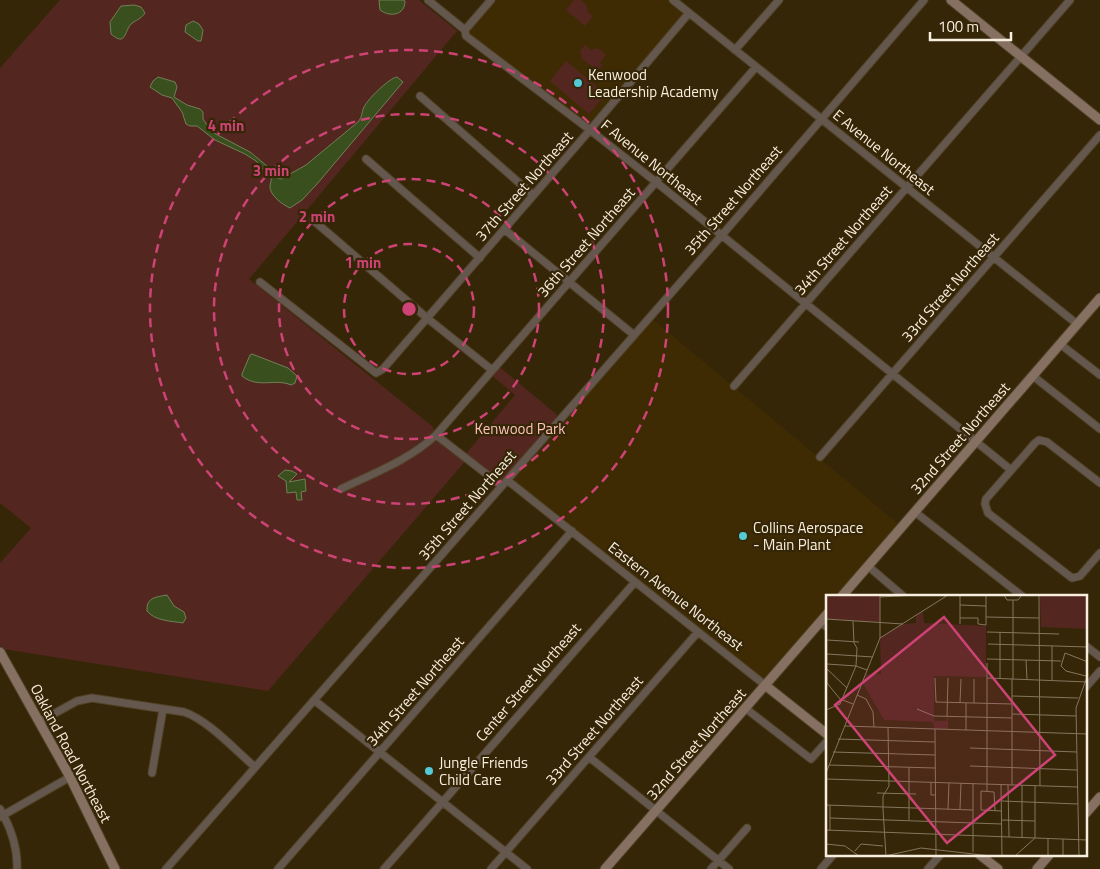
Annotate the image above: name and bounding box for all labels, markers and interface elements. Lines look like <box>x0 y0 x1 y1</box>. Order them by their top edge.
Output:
scale bar <box>930 10 1011 42</box>
text: 100 m <box>938 15 979 38</box>
place label: Kenwood Leadership Academy <box>588 63 719 103</box>
marker: Kenwood Leadership Academy <box>572 77 584 89</box>
street label: E Avenue Northeast <box>828 104 941 201</box>
text: 4 min <box>208 114 244 137</box>
street label: F Avenue Northeast <box>596 114 708 211</box>
street label: 37th Street Northeast <box>470 125 579 246</box>
street label: 35th Street Northeast <box>679 139 788 260</box>
text: 3 min <box>253 159 289 182</box>
street label: 34th Street Northeast <box>789 179 898 300</box>
street label: 36th Street Northeast <box>532 181 641 302</box>
text: 2 min <box>299 205 335 228</box>
street label: 33rd Street Northeast <box>896 227 1005 347</box>
text: 1 min <box>345 251 381 274</box>
centre of rings <box>400 300 418 318</box>
street label: 32nd Street Northeast <box>905 376 1016 499</box>
park label: Kenwood Park <box>474 417 566 440</box>
street label: 35th Street Northeast <box>413 444 522 565</box>
place label: Collins Aerospace - Main Plant <box>753 516 863 556</box>
marker: Collins Aerospace - Main Plant <box>737 530 749 542</box>
street label: Eastern Avenue Northeast <box>603 536 749 657</box>
inset map <box>826 595 1088 856</box>
street label: Center Street Northeast <box>470 617 587 746</box>
street label: 34th Street Northeast <box>361 630 470 751</box>
street label: 33rd Street Northeast <box>540 670 649 790</box>
street label: Oakland Road Northeast <box>25 679 118 827</box>
street label: 32nd Street Northeast <box>641 682 752 805</box>
place label: Jungle Friends Child Care <box>439 751 528 791</box>
marker: Jungle Friends Child Care <box>423 765 435 777</box>

